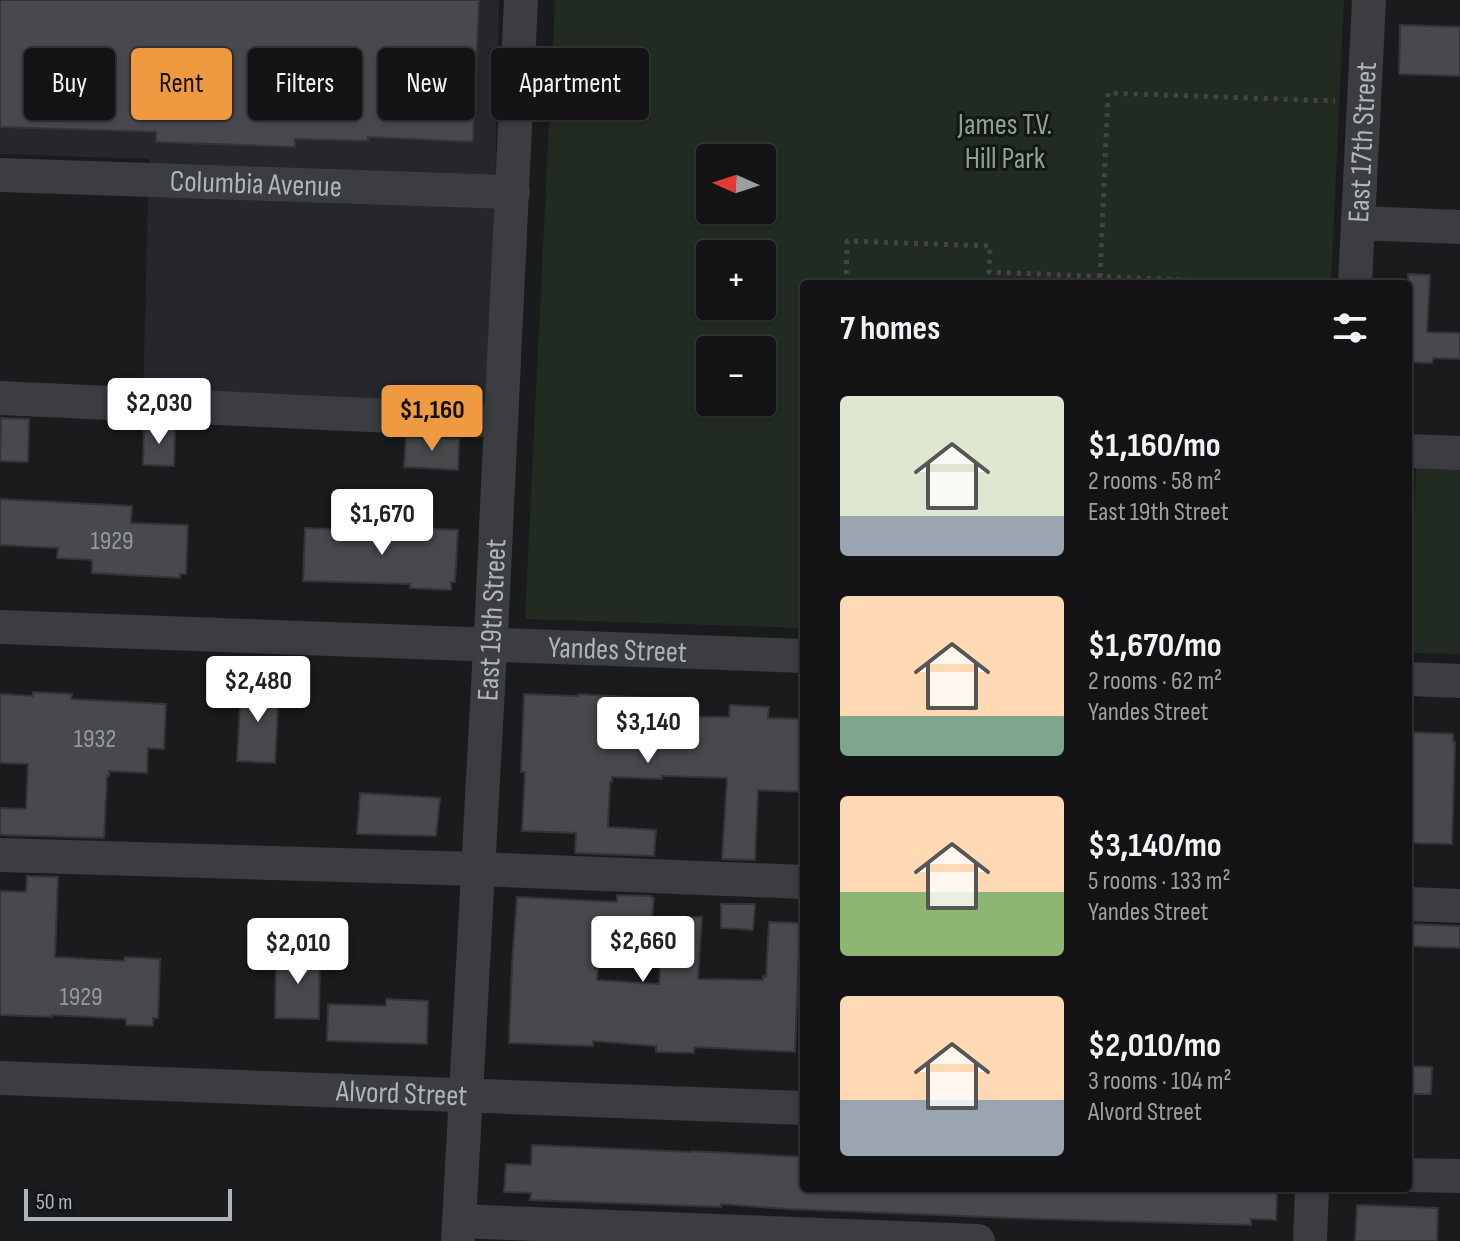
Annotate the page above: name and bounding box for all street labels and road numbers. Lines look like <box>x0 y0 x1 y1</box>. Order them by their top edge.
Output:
street label: East 17th Street <box>1341 61 1385 224</box>
street label: Columbia Avenue <box>169 164 342 205</box>
street label: East 19th Street <box>470 538 514 702</box>
street label: Yandes Street <box>547 630 688 671</box>
street label: Alvord Street <box>334 1074 468 1114</box>

